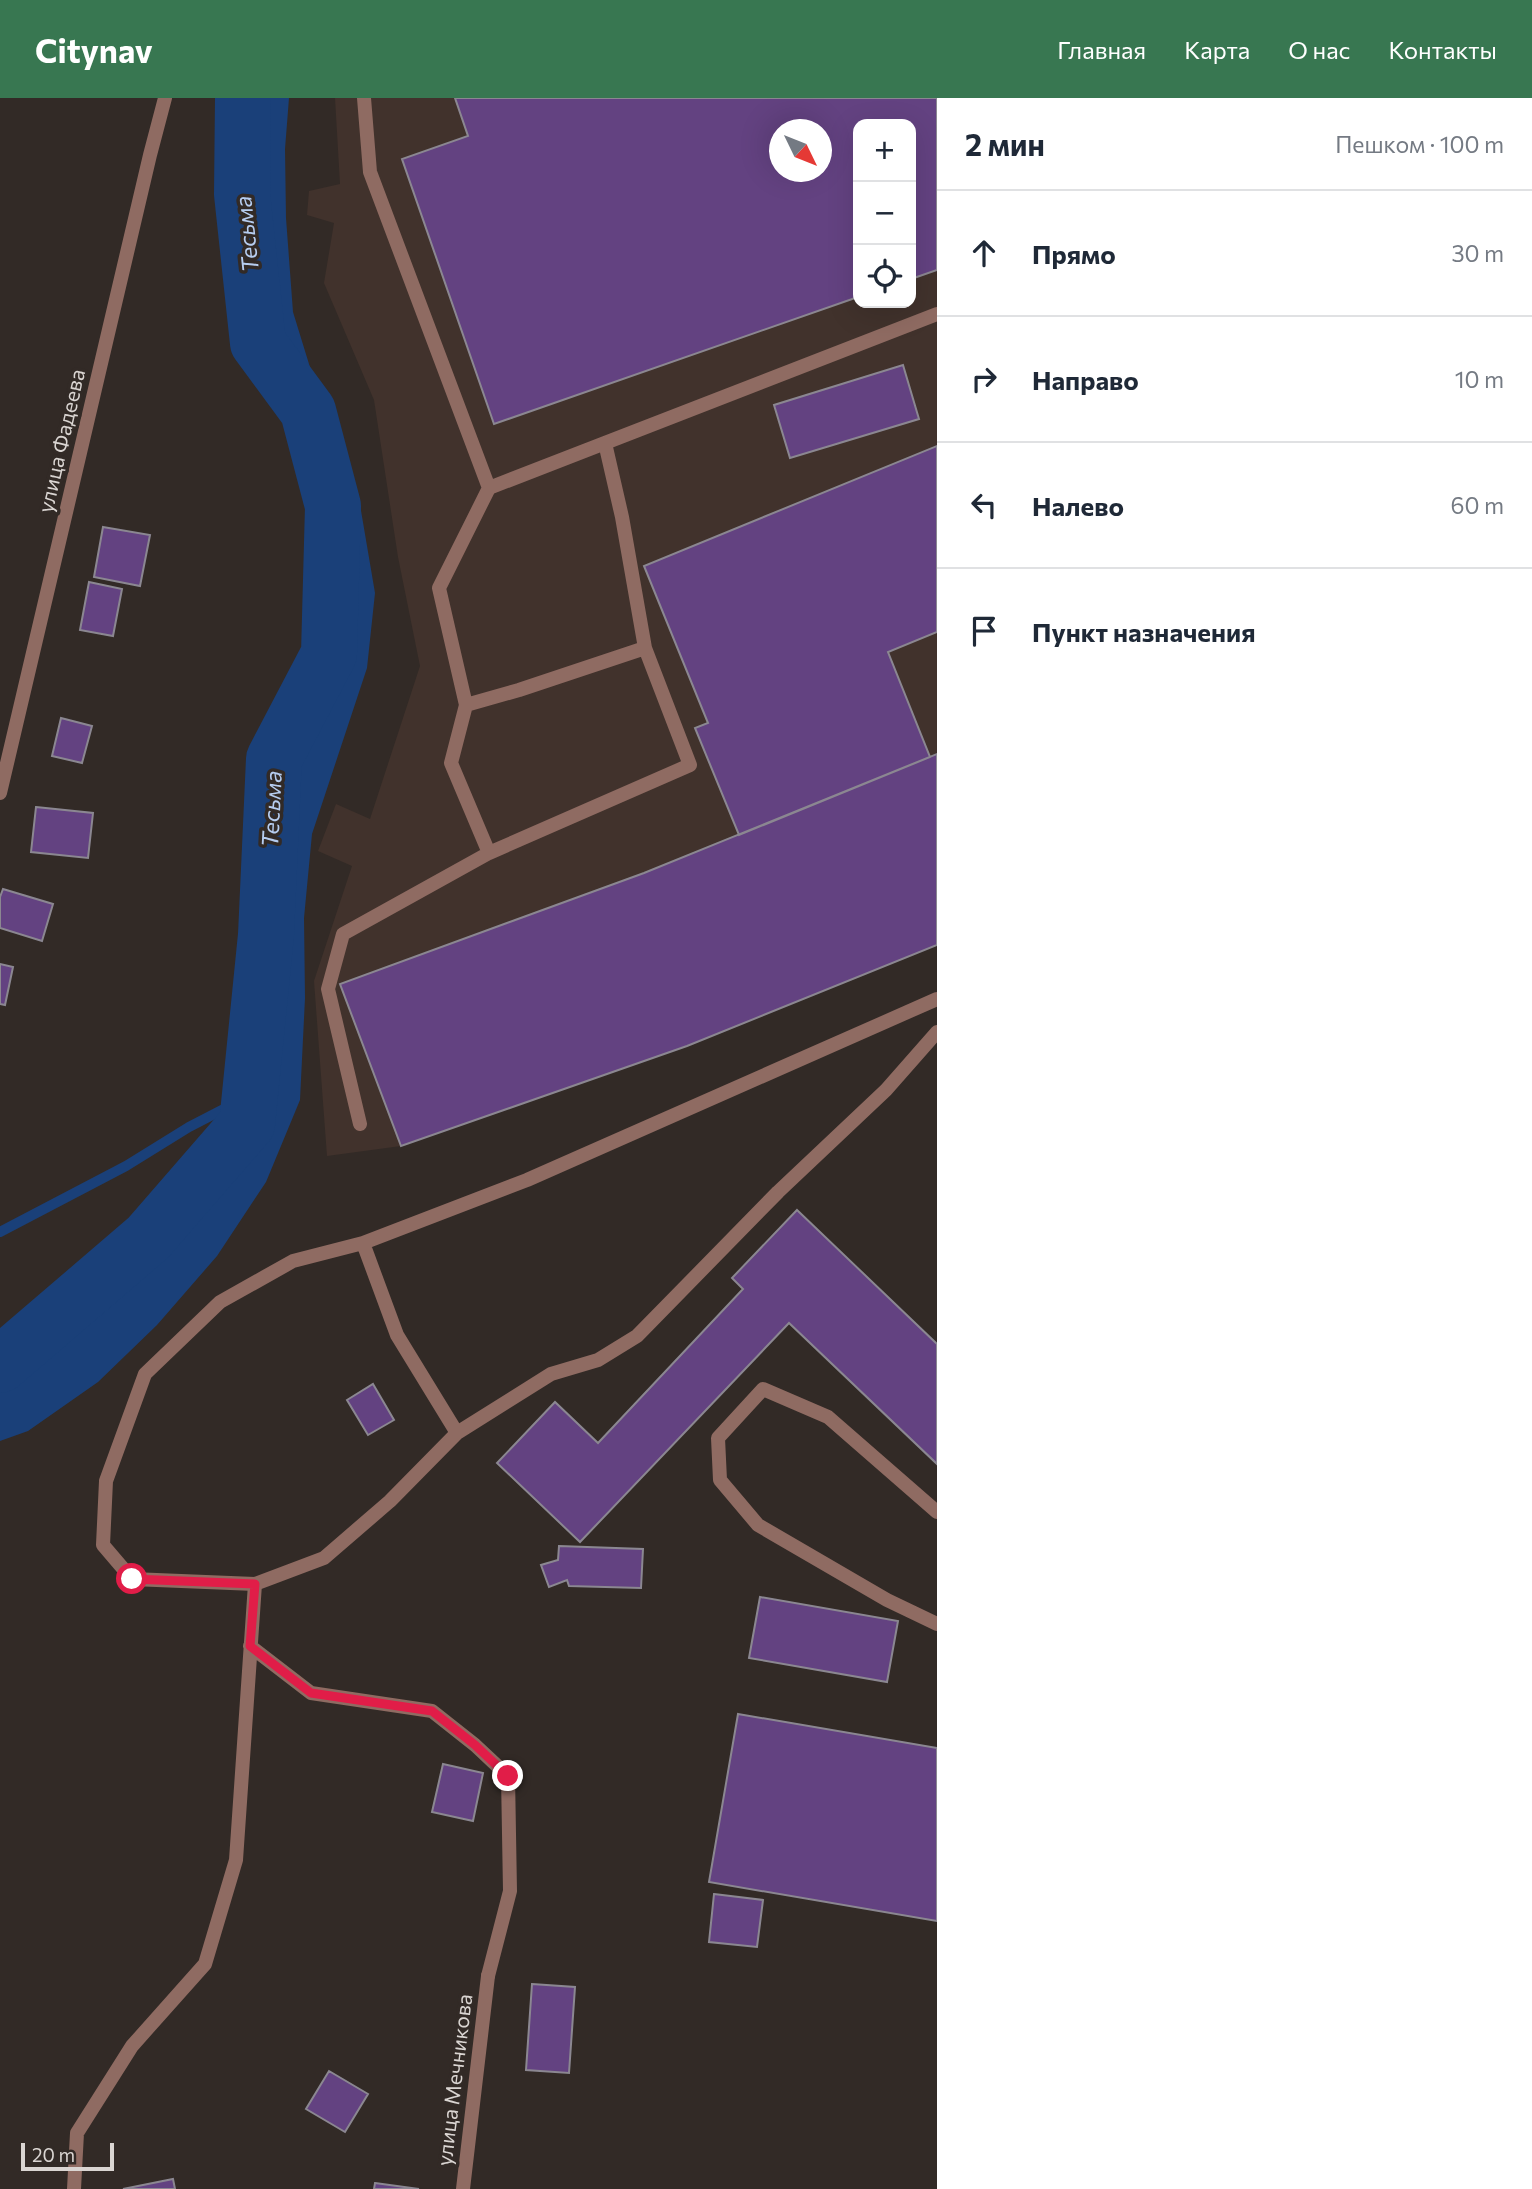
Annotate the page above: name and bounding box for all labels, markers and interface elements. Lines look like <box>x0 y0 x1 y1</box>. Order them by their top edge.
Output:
text: Citynav <box>35 29 153 70</box>
text: Главная <box>1057 35 1146 64</box>
text: Карта <box>1184 35 1250 64</box>
text: О нас <box>1288 35 1350 64</box>
text: Контакты <box>1388 35 1497 64</box>
north arrow <box>769 119 832 182</box>
map controls <box>853 119 916 308</box>
button: + <box>853 119 916 182</box>
text: 2 мин <box>965 125 1045 162</box>
text: Пешком · 100 m <box>1335 130 1504 158</box>
button: − <box>853 182 916 245</box>
water label: Тесьма <box>228 195 264 274</box>
icon: ahead <box>965 234 1003 272</box>
text: Прямо <box>1032 238 1116 269</box>
text: 30 m <box>1451 239 1504 267</box>
button: locate <box>853 245 916 308</box>
icon: right <box>965 360 1003 398</box>
text: Направо <box>1032 364 1139 395</box>
text: 10 m <box>1455 365 1504 393</box>
street label: улица Фадеева <box>32 366 89 515</box>
icon: left <box>965 486 1003 524</box>
text: Налево <box>1032 490 1124 521</box>
text: 60 m <box>1451 491 1504 519</box>
icon: arrive <box>965 612 1003 650</box>
text: Пункт назначения <box>1032 616 1256 647</box>
water label: Тесьма <box>255 770 287 848</box>
route start <box>116 1563 147 1594</box>
route end <box>492 1760 523 1791</box>
street label: улица Мечникова <box>431 1992 476 2167</box>
scale bar <box>21 2140 114 2172</box>
text: 20 m <box>32 2143 75 2166</box>

